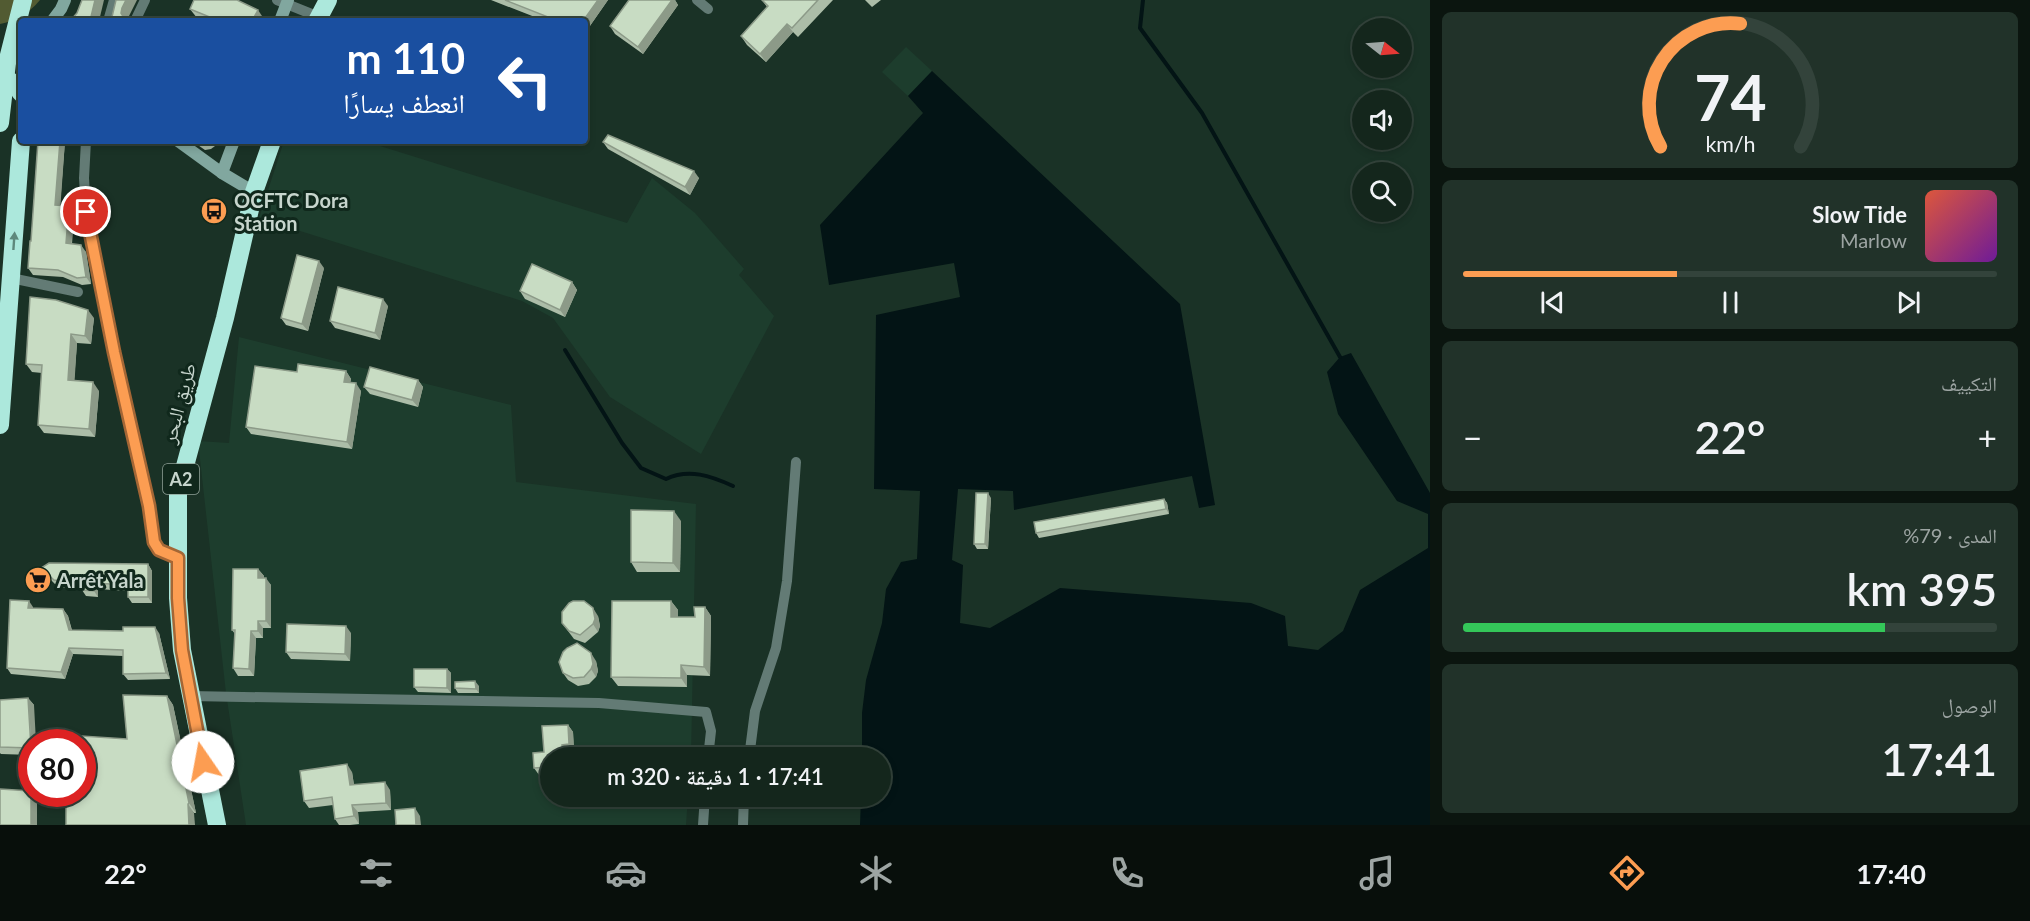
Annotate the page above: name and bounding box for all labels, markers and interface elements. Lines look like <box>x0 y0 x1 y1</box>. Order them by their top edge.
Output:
north arrow <box>1352 18 1412 78</box>
map controls <box>1352 18 1412 222</box>
text: 110 m <box>347 33 465 83</box>
icon: left <box>486 42 564 120</box>
text: 74 <box>1694 59 1766 134</box>
text: انعطف يسارًا <box>343 86 465 119</box>
button: sound <box>1352 90 1412 150</box>
text: km/h <box>1705 131 1755 157</box>
button: search <box>1352 162 1412 222</box>
pin <box>60 186 111 237</box>
place label: OCFTC Dora Station <box>234 188 348 235</box>
icon: arrive <box>69 195 102 228</box>
bus stop icon: OCFTC Dora Station <box>199 196 229 226</box>
text: Slow Tide <box>1812 201 1907 228</box>
text: Marlow <box>1840 228 1907 252</box>
one-way arrow <box>9 232 18 251</box>
icon: previous <box>1536 286 1569 319</box>
icon: pause <box>1714 286 1747 319</box>
icon: next <box>1892 286 1925 319</box>
street label: طريق البحر <box>155 360 201 447</box>
text: التكييف <box>1941 371 1997 395</box>
text: 22° <box>1695 410 1765 464</box>
text: − <box>1463 417 1482 457</box>
text: + <box>1978 417 1997 457</box>
road number: A2 <box>163 464 199 494</box>
text: المدى · 79% <box>1903 523 1997 547</box>
text: 395 km <box>1847 562 1997 616</box>
supermarket icon: Arrêt Yala <box>23 565 53 595</box>
place label: Arrêt Yala <box>56 568 144 592</box>
text: الوصول <box>1942 693 1997 717</box>
speed limit sign: 80 <box>18 729 96 807</box>
position arrow <box>171 730 235 794</box>
text: 17:41 <box>1881 732 1997 786</box>
text: 17:41 · 1 دقيقة · 320 m <box>607 763 824 790</box>
icon: filters <box>355 852 397 894</box>
icon: car <box>605 852 647 894</box>
icon: climate <box>855 852 897 894</box>
icon: phone <box>1106 852 1148 894</box>
icon: music <box>1356 852 1398 894</box>
icon: directions <box>1606 852 1648 894</box>
text: 22° <box>104 857 147 890</box>
text: 17:40 <box>1856 857 1926 890</box>

